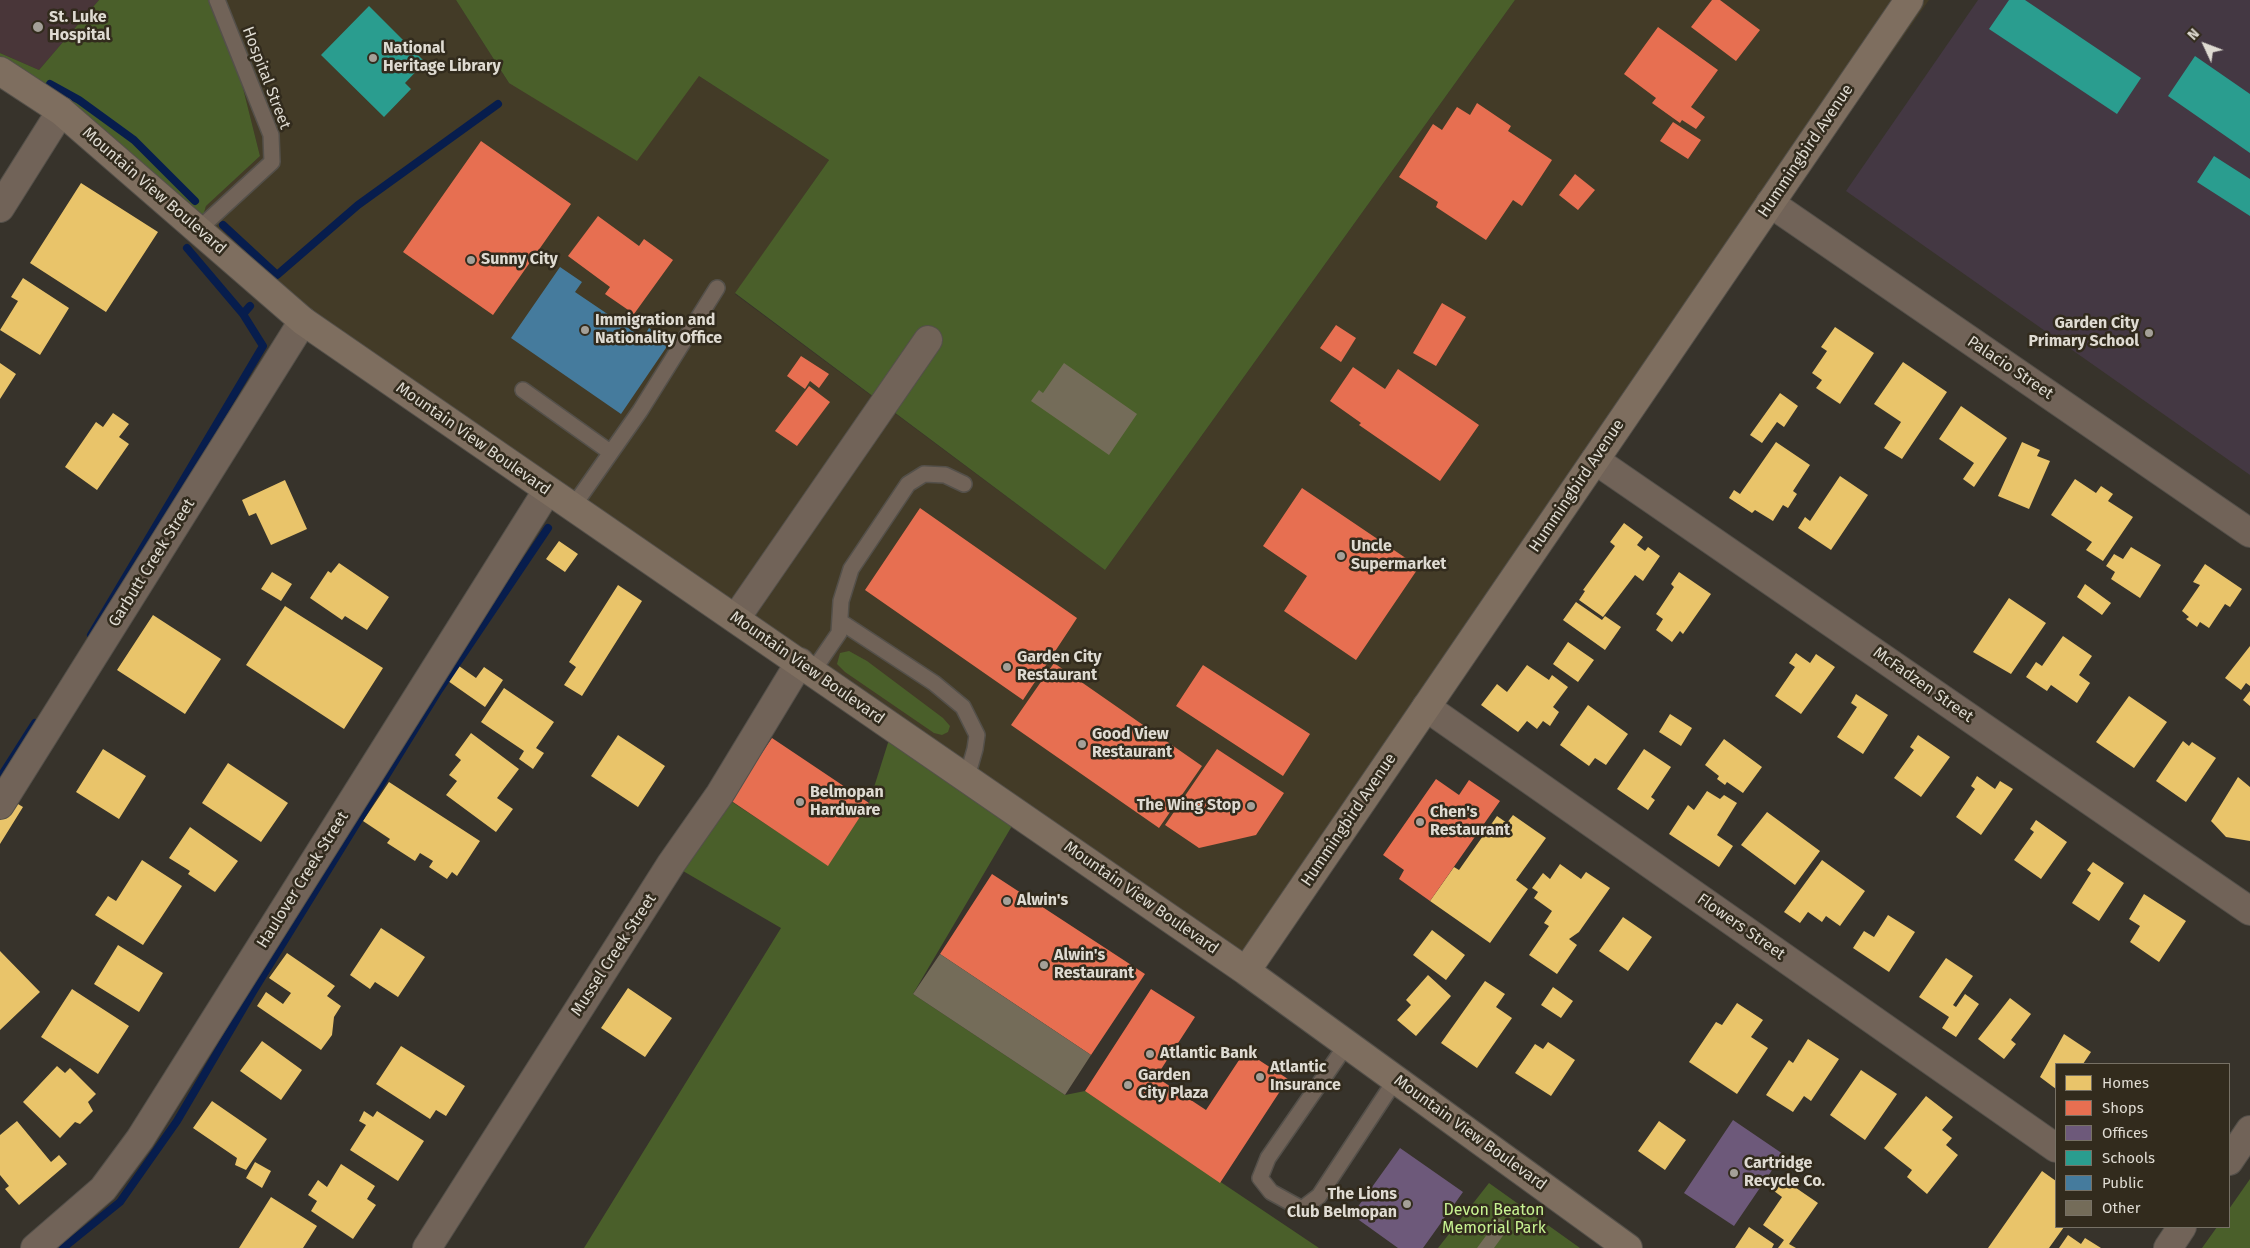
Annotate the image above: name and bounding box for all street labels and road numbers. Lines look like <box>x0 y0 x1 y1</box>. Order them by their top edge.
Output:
street label: Hospital Street <box>238 24 294 132</box>
street label: Hummingbird Avenue <box>1754 81 1858 221</box>
street label: Mountain View Boulevard <box>78 123 230 259</box>
street label: Palacio Street <box>1963 332 2057 404</box>
street label: Mountain View Boulevard <box>392 378 554 500</box>
street label: Hummingbird Avenue <box>1525 416 1629 556</box>
street label: Garbutt Creek Street <box>105 495 199 631</box>
street label: Mountain View Boulevard <box>726 607 888 729</box>
street label: McFadzen Street <box>1869 643 1977 727</box>
street label: Hummingbird Avenue <box>1297 750 1401 890</box>
street label: Haulover Creek Street <box>253 808 353 952</box>
street label: Mountain View Boulevard <box>1060 837 1222 959</box>
street label: Mussel Creek Street <box>567 890 661 1020</box>
street label: Flowers Street <box>1693 890 1789 964</box>
street label: Mountain View Boulevard <box>1390 1071 1550 1195</box>

